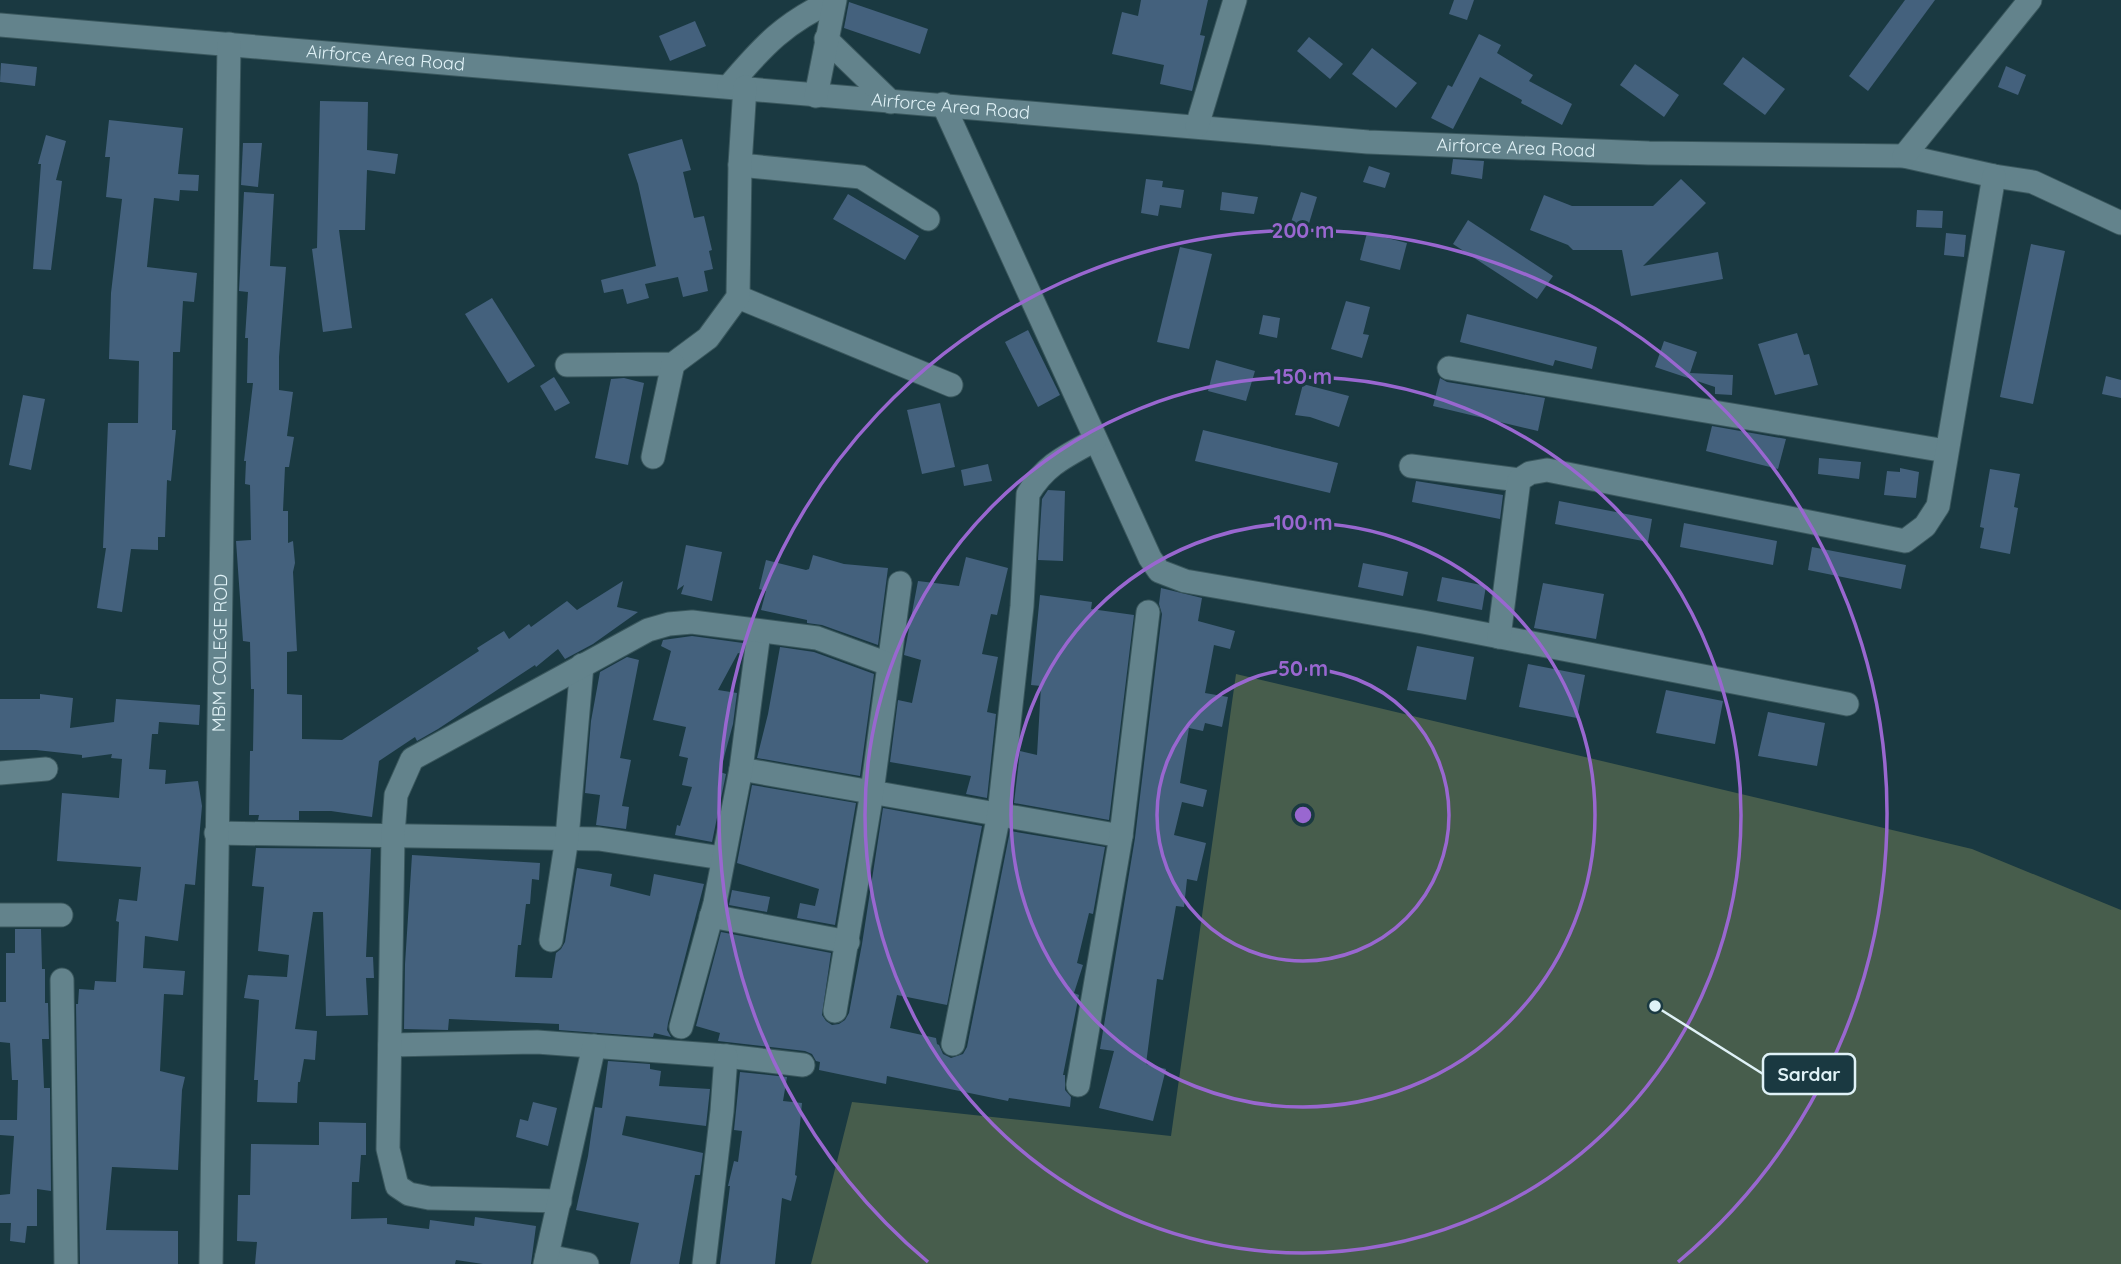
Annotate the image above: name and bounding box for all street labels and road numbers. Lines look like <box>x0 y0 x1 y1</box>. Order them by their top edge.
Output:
street label: Airforce Area Road <box>305 39 466 76</box>
street label: Airforce Area Road <box>870 88 1031 124</box>
street label: Airforce Area Road <box>1436 133 1596 162</box>
street label: MBM COLEGE ROD <box>207 574 232 732</box>

